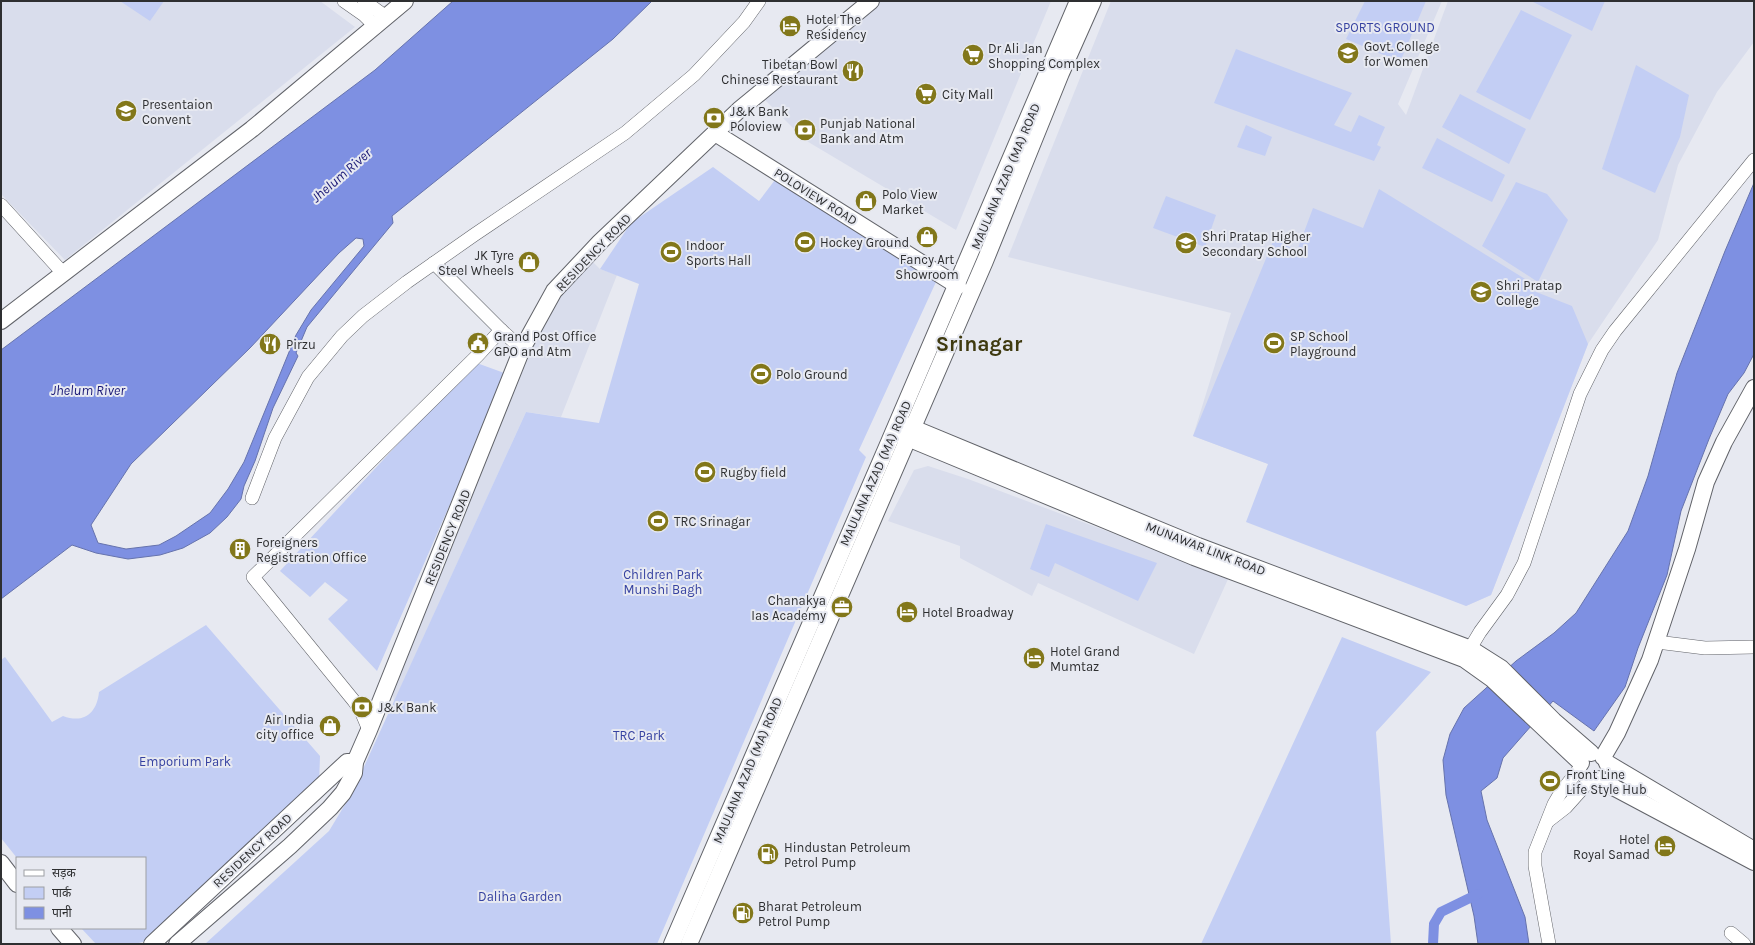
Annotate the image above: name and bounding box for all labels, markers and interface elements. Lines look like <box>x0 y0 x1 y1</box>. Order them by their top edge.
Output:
place label: Hotel The Residency <box>806 12 866 42</box>
hotel icon: Hotel The Residency <box>777 13 803 39</box>
park label: SPORTS GROUND <box>1335 20 1435 35</box>
place label: Govt. College for Women <box>1364 39 1440 69</box>
school or university icon: Govt. College for Women <box>1335 40 1361 66</box>
place label: Dr Ali Jan Shopping Complex <box>988 41 1100 71</box>
supermarket icon: Dr Ali Jan Shopping Complex <box>960 42 986 68</box>
place label: Tibetan Bowl Chinese Restaurant <box>721 57 838 87</box>
restaurant icon: Tibetan Bowl Chinese Restaurant <box>840 58 866 84</box>
supermarket icon: City Mall <box>913 81 939 107</box>
place label: City Mall <box>942 87 993 102</box>
place label: Presentaion Convent <box>142 97 213 127</box>
school or university icon: Presentaion Convent <box>113 98 139 124</box>
street label: MAULANA AZAD (MA) ROAD <box>968 101 1043 252</box>
place label: J&K Bank Poloview <box>730 104 789 134</box>
bank icon: J&K Bank Poloview <box>701 105 727 131</box>
place label: Punjab National Bank and Atm <box>820 116 916 146</box>
bank icon: Punjab National Bank and Atm <box>792 117 818 143</box>
water label: Jhelum River <box>308 144 376 206</box>
street label: POLOVIEW ROAD <box>771 165 860 228</box>
place label: Polo View Market <box>882 187 938 217</box>
shop icon: Polo View Market <box>853 188 879 214</box>
street label: RESIDENCY ROAD <box>552 210 634 294</box>
shop icon: Fancy Art Showroom <box>914 224 940 250</box>
sports icon: Hockey Ground <box>792 229 818 255</box>
place label: Shri Pratap Higher Secondary School <box>1202 229 1311 259</box>
school or university icon: Shri Pratap Higher Secondary School <box>1173 230 1199 256</box>
place label: Hockey Ground <box>820 235 909 250</box>
place label: Indoor Sports Hall <box>686 238 751 268</box>
sports icon: Indoor Sports Hall <box>658 239 684 265</box>
place label: JK Tyre Steel Wheels <box>438 248 514 278</box>
shop icon: JK Tyre Steel Wheels <box>516 249 542 275</box>
place label: Fancy Art Showroom <box>895 252 959 282</box>
place label: Shri Pratap College <box>1496 278 1562 308</box>
school or university icon: Shri Pratap College <box>1468 279 1494 305</box>
place label: Grand Post Office GPO and Atm <box>494 329 597 359</box>
place label: SP School Playground <box>1290 329 1357 359</box>
public building icon: Grand Post Office GPO and Atm <box>465 330 491 356</box>
sports icon: SP School Playground <box>1261 330 1287 356</box>
restaurant icon: Pirzu <box>257 331 283 357</box>
district label: Srinagar <box>936 332 1023 356</box>
place label: Pirzu <box>286 337 316 352</box>
sports icon: Polo Ground <box>748 361 774 387</box>
place label: Polo Ground <box>776 367 848 382</box>
water label: Jhelum River <box>51 382 126 399</box>
street label: MAULANA AZAD (MA) ROAD <box>837 398 914 548</box>
sports icon: Rugby field <box>692 459 718 485</box>
place label: Rugby field <box>720 465 786 480</box>
street label: RESIDENCY ROAD <box>421 487 474 587</box>
sports icon: TRC Srinagar <box>645 508 671 534</box>
place label: TRC Srinagar <box>674 514 750 529</box>
street label: MUNAWAR LINK ROAD <box>1144 519 1268 578</box>
place label: Foreigners Registration Office <box>256 535 367 565</box>
building icon: Foreigners Registration Office <box>227 536 253 562</box>
park label: Children Park Munshi Bagh <box>623 567 703 597</box>
place label: Chanakya Ias Academy <box>751 593 826 623</box>
office icon: Chanakya Ias Academy <box>829 594 855 620</box>
hotel icon: Hotel Broadway <box>894 599 920 625</box>
place label: Hotel Broadway <box>922 605 1013 620</box>
place label: Hotel Grand Mumtaz <box>1050 644 1120 674</box>
hotel icon: Hotel Grand Mumtaz <box>1021 645 1047 671</box>
bank icon: J&K Bank <box>349 694 375 720</box>
street label: MAULANA AZAD (MA) ROAD <box>710 695 785 846</box>
place label: J&K Bank <box>378 700 437 715</box>
place label: Air India city office <box>256 712 314 742</box>
shop icon: Air India city office <box>317 713 343 739</box>
park label: TRC Park <box>613 728 665 743</box>
park label: Emporium Park <box>139 754 231 769</box>
place label: Front Line Life Style Hub <box>1566 767 1647 797</box>
sports icon: Front Line Life Style Hub <box>1537 768 1563 794</box>
street label: RESIDENCY ROAD <box>210 810 295 891</box>
place label: Hotel Royal Samad <box>1573 832 1650 862</box>
hotel icon: Hotel Royal Samad <box>1652 833 1678 859</box>
place label: Hindustan Petroleum Petrol Pump <box>784 840 911 870</box>
fuel station icon: Hindustan Petroleum Petrol Pump <box>755 841 781 867</box>
legend <box>16 857 146 929</box>
text: सड़क <box>52 866 77 880</box>
text: पार्क <box>52 886 72 900</box>
park label: Daliha Garden <box>478 889 562 904</box>
place label: Bharat Petroleum Petrol Pump <box>758 899 862 929</box>
fuel station icon: Bharat Petroleum Petrol Pump <box>730 900 756 926</box>
text: पानी <box>52 905 73 920</box>

